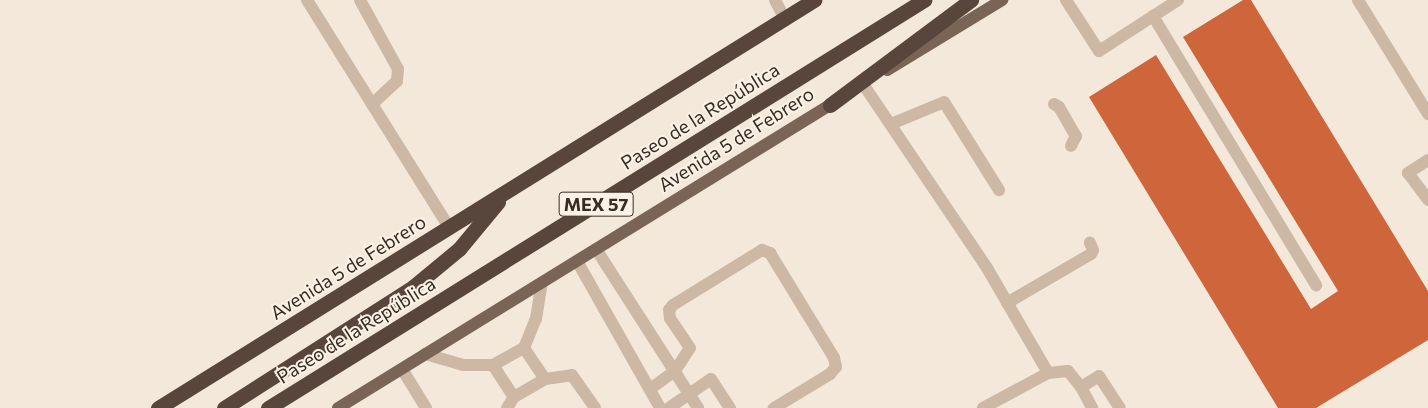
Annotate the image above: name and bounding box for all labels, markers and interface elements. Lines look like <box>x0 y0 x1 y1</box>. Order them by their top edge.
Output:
street label: Paseo de la República <box>616 58 784 174</box>
street label: Avenida 5 de Febrero <box>654 82 818 196</box>
road number: MEX 57 <box>558 188 634 220</box>
street label: Avenida 5 de Febrero <box>266 210 430 324</box>
street label: Paseo de la República <box>272 272 440 388</box>

